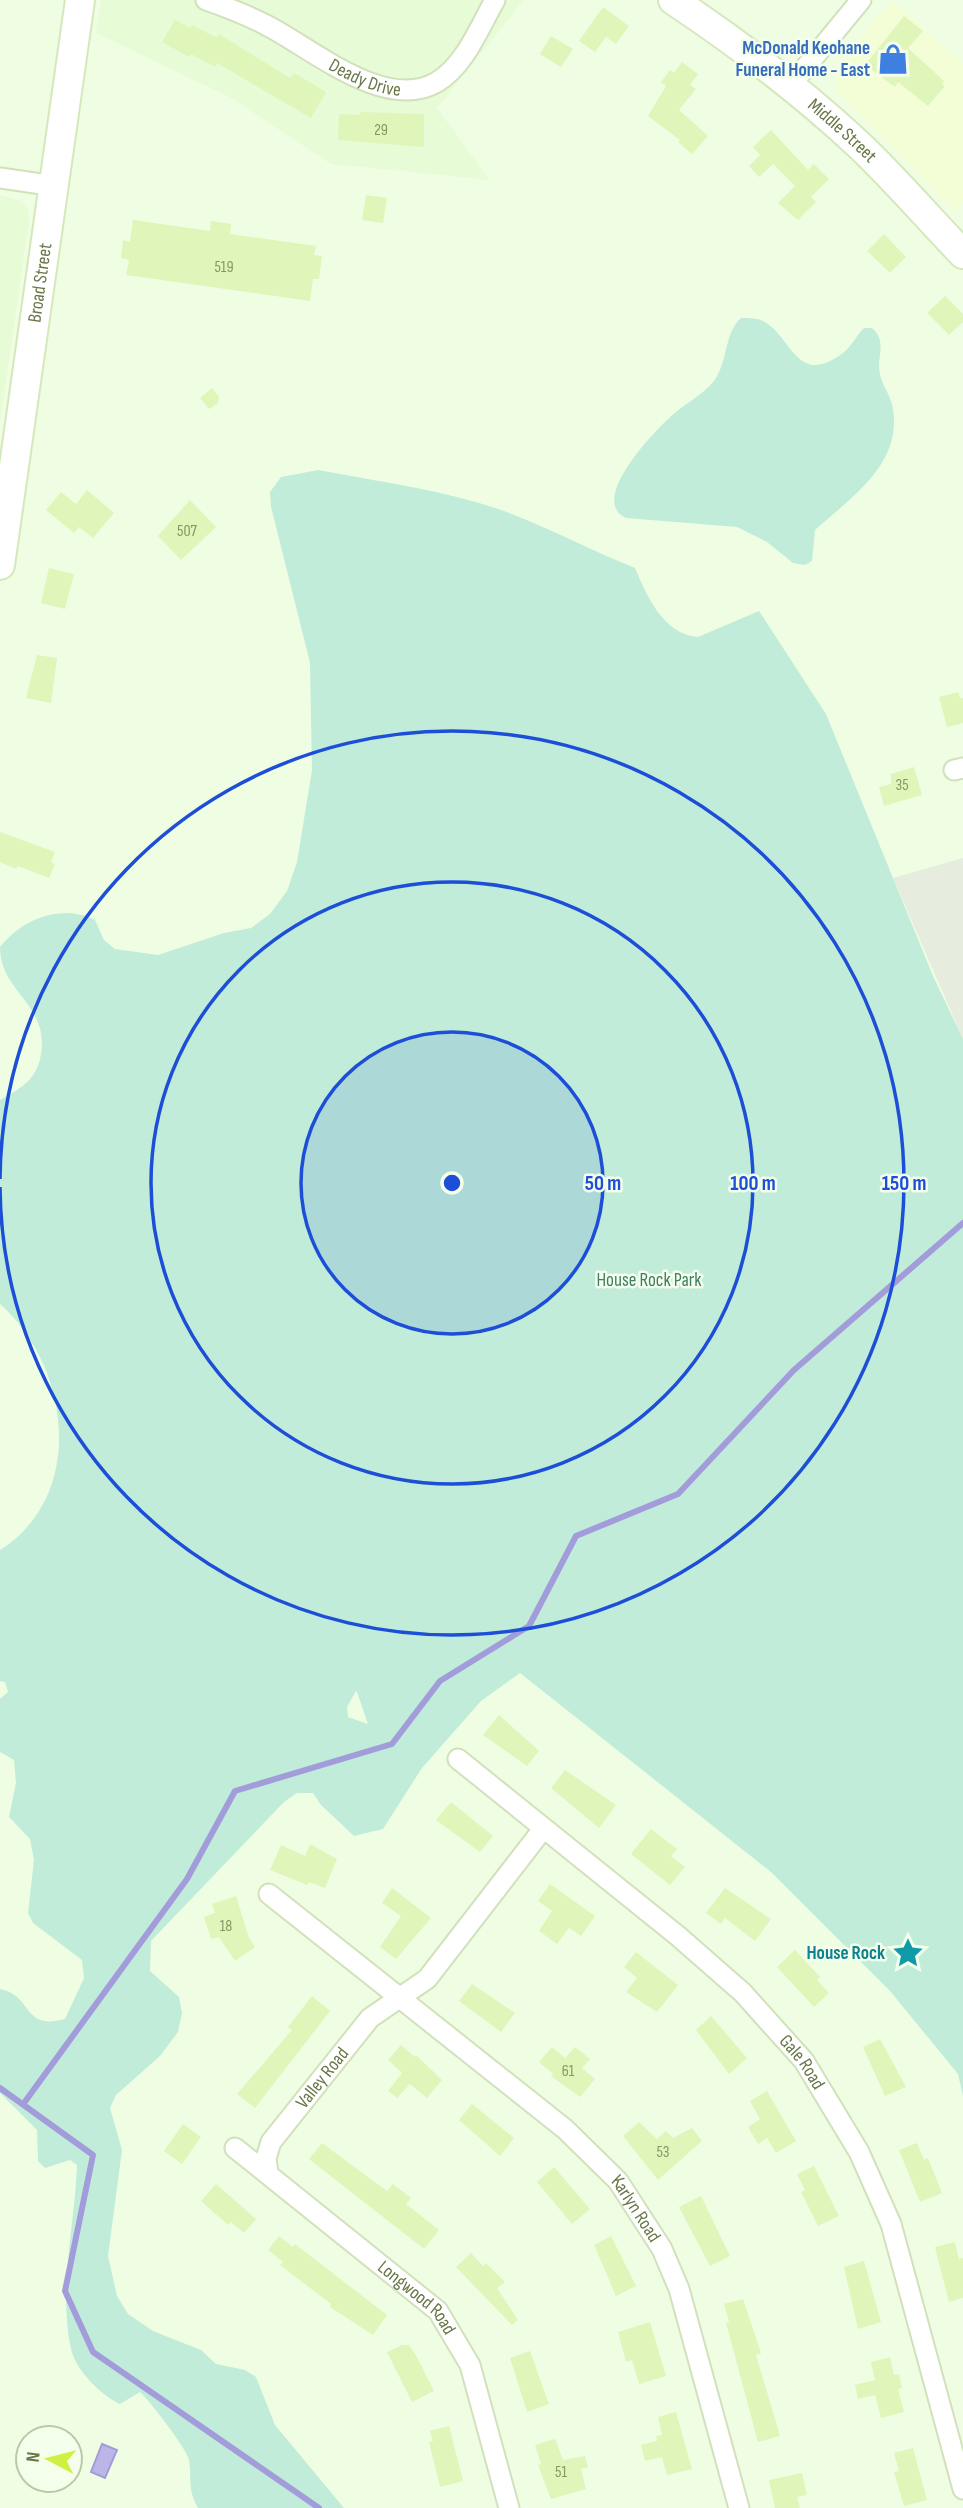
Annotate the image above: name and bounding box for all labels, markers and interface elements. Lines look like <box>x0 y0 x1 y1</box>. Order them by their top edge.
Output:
place label: McDonald Keohane Funeral Home - East <box>735 37 870 82</box>
shop icon: McDonald Keohane Funeral Home - East <box>876 42 910 76</box>
street label: Deady Drive <box>325 54 402 101</box>
street label: Middle Street <box>803 93 882 168</box>
house number: 29 <box>374 121 388 140</box>
street label: Broad Street <box>23 241 57 324</box>
house number: 519 <box>214 258 234 277</box>
house number: 507 <box>177 522 198 541</box>
house number: 35 <box>895 776 909 795</box>
centre of rings <box>440 1171 464 1195</box>
text: 50 m <box>585 1171 621 1196</box>
text: 100 m <box>730 1171 776 1196</box>
text: 150 m <box>882 1171 926 1196</box>
park label: House Rock Park <box>596 1269 702 1292</box>
house number: 18 <box>220 1917 232 1936</box>
place icon: House Rock <box>891 1936 925 1970</box>
place label: House Rock <box>806 1942 885 1965</box>
street label: Gale Road <box>774 2030 830 2094</box>
street label: Valley Road <box>291 2043 354 2113</box>
house number: 61 <box>562 2062 575 2081</box>
house number: 53 <box>656 2143 670 2162</box>
street label: Karlyn Road <box>607 2169 666 2246</box>
street label: Longwood Road <box>373 2256 461 2339</box>
north arrow <box>14 2424 84 2494</box>
text: N <box>22 2451 46 2464</box>
house number: 51 <box>555 2463 567 2482</box>

